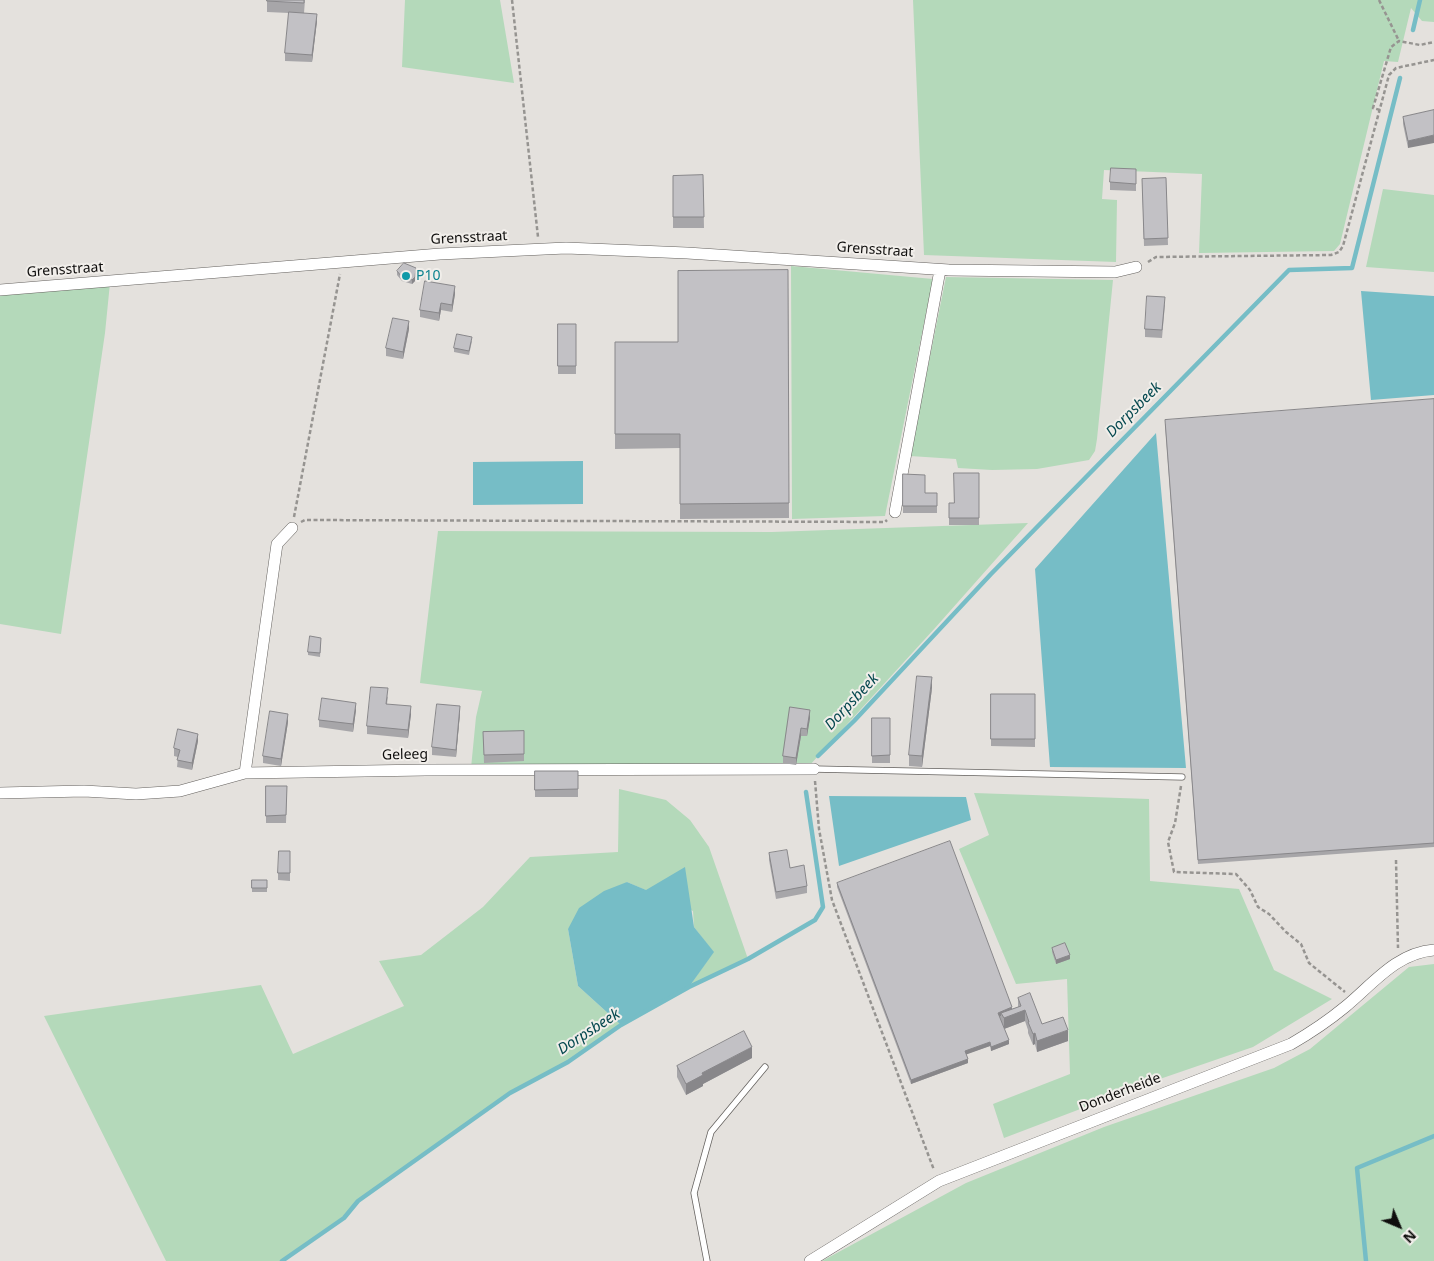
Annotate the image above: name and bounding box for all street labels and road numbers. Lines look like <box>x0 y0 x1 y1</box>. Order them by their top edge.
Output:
street label: Grensstraat <box>430 228 508 248</box>
street label: Grensstraat <box>836 239 914 261</box>
street label: Grensstraat <box>26 259 104 281</box>
street label: Geleeg <box>382 746 428 764</box>
street label: Donderheide <box>1077 1070 1163 1116</box>

